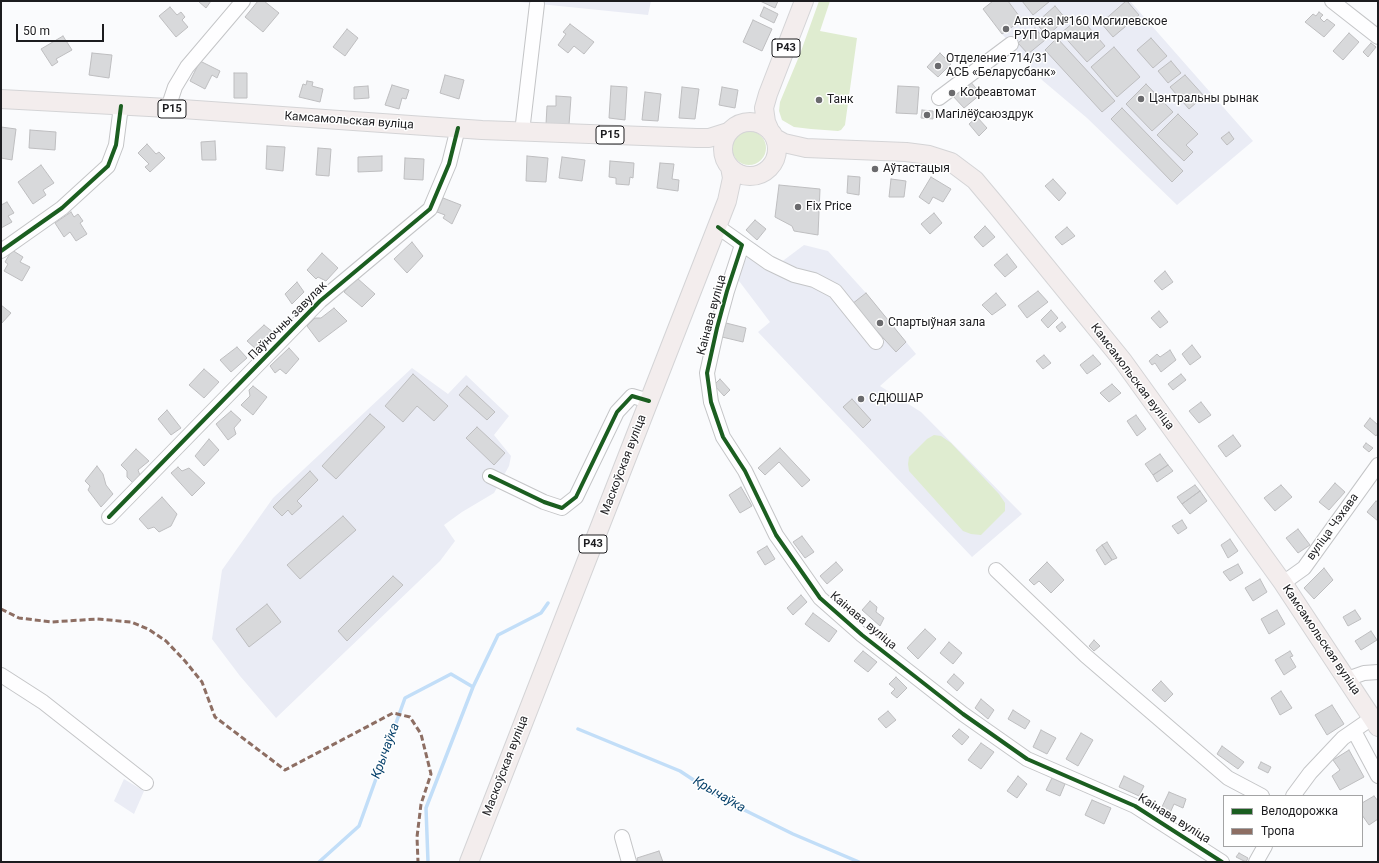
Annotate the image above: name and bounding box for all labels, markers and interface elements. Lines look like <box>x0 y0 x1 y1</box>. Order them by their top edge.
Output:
place label: Аптека №160 Могилевское РУП Фармация <box>1014 15 1167 43</box>
scale bar <box>18 16 106 42</box>
text: 50 m <box>23 24 50 38</box>
marker: Аптека №160 Могилевское РУП Фармация <box>1001 24 1011 34</box>
road number: Р43 <box>772 39 800 57</box>
place label: Отделение 714/31 АСБ «Беларусбанк» <box>946 52 1056 80</box>
marker: Отделение 714/31 АСБ «Беларусбанк» <box>933 61 943 71</box>
place label: Кофеавтомат <box>960 86 1036 100</box>
marker: Кофеавтомат <box>947 88 957 98</box>
place label: Цэнтральны рынак <box>1149 92 1259 106</box>
place label: Танк <box>827 93 853 107</box>
marker: Цэнтральны рынак <box>1136 94 1146 104</box>
marker: Танк <box>814 95 824 105</box>
road number: Р15 <box>158 100 186 118</box>
place label: Магілёўсаюздрук <box>935 108 1034 122</box>
street label: Камсамольская вуліца <box>284 109 414 133</box>
marker: Магілёўсаюздрук <box>922 110 932 120</box>
road number: Р15 <box>596 126 624 144</box>
place label: Аўтастацыя <box>883 162 950 176</box>
marker: Аўтастацыя <box>870 164 880 174</box>
place label: Fix Price <box>806 200 852 214</box>
marker: Fix Price <box>793 202 803 212</box>
street label: Каінава вуліца <box>694 273 730 357</box>
street label: Паўночны завулак <box>246 279 330 363</box>
place label: Спартыўная зала <box>888 316 985 330</box>
marker: Спартыўная зала <box>875 318 885 328</box>
street label: Камсамольская вуліца <box>1087 321 1177 433</box>
place label: СДЮШАР <box>869 392 923 406</box>
marker: СДЮШАР <box>856 394 866 404</box>
street label: Маскоўская вуліца <box>598 413 650 517</box>
street label: вуліца Чэхава <box>1304 491 1362 563</box>
road number: Р43 <box>579 535 607 553</box>
street label: Камсамольская вуліца <box>1279 582 1363 698</box>
street label: Каінава вуліца <box>827 589 899 653</box>
street label: Маскоўская вуліца <box>480 714 532 818</box>
water label: Крычаўка <box>369 721 403 781</box>
water label: Крычаўка <box>690 774 748 816</box>
street label: Каінава вуліца <box>1135 791 1213 847</box>
legend <box>1223 795 1363 847</box>
text: Велодорожка <box>1261 804 1338 818</box>
text: Тропа <box>1261 824 1295 838</box>

